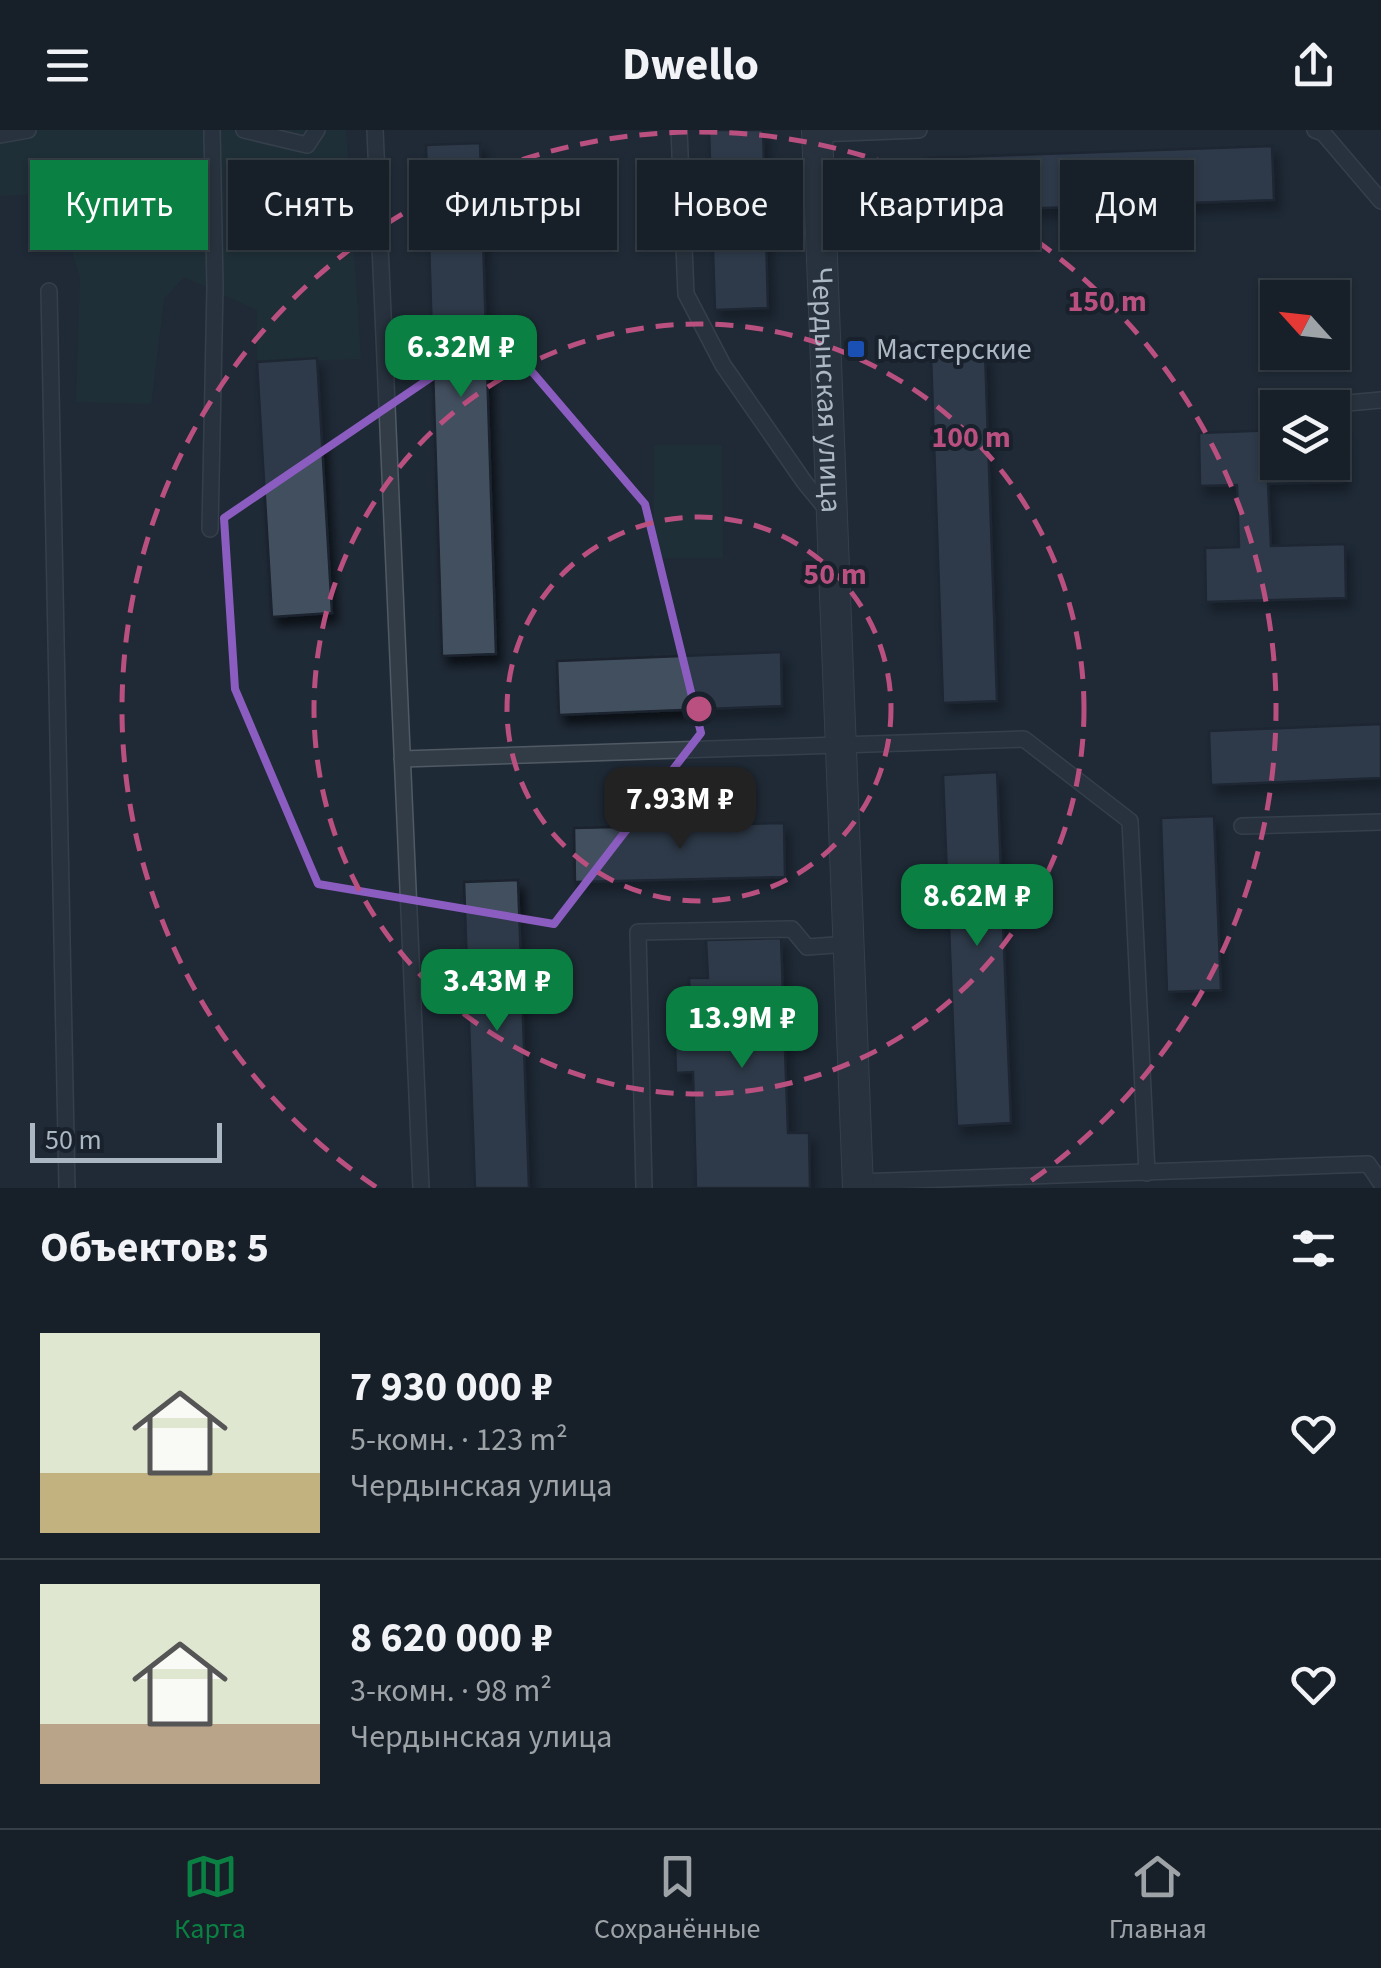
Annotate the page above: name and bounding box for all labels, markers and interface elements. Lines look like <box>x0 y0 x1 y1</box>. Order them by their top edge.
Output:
text: Dwello <box>622 33 759 97</box>
icon: menu <box>40 38 95 93</box>
icon: share <box>1286 38 1341 93</box>
chip: Купить <box>30 160 208 250</box>
chip: Снять <box>228 160 389 250</box>
chip: Фильтры <box>409 160 617 250</box>
chip: Новое <box>637 160 803 250</box>
chip: Квартира <box>823 160 1040 250</box>
chip: Дом <box>1060 160 1194 250</box>
street label: Чердынская улица <box>801 266 853 514</box>
text: 150 m <box>1067 280 1147 323</box>
north arrow <box>1260 280 1350 370</box>
map controls <box>1260 280 1350 480</box>
pin: 6.32M ₽ <box>369 315 553 400</box>
text: 6.32M ₽ <box>407 324 515 370</box>
place label: Мастерские <box>876 328 1032 371</box>
marker: Мастерские <box>845 338 867 360</box>
button: layers <box>1260 390 1350 480</box>
text: 100 m <box>931 416 1011 459</box>
text: 50 m <box>803 553 867 596</box>
centre of rings <box>681 691 717 727</box>
pin: 7.93M ₽ <box>588 767 772 852</box>
text: 7.93M ₽ <box>626 776 734 822</box>
pin: 8.62M ₽ <box>885 864 1069 949</box>
text: 8.62M ₽ <box>923 873 1031 919</box>
pin: 3.43M ₽ <box>405 949 589 1034</box>
text: 3.43M ₽ <box>443 958 551 1004</box>
pin: 13.9M ₽ <box>650 986 834 1071</box>
text: 13.9M ₽ <box>688 995 796 1041</box>
scale bar <box>30 1118 222 1162</box>
text: 50 m <box>45 1120 102 1160</box>
text: Объектов: 5 <box>40 1218 269 1278</box>
icon: filters <box>1286 1221 1341 1276</box>
text: 7 930 000 ₽ <box>350 1357 553 1417</box>
icon: home <box>120 1373 240 1493</box>
icon: heart <box>1286 1406 1341 1461</box>
text: 5-комн. · 123 m² <box>350 1417 568 1463</box>
text: Чердынская улица <box>350 1463 612 1509</box>
text: 8 620 000 ₽ <box>350 1608 553 1668</box>
icon: home <box>120 1624 240 1744</box>
icon: heart <box>1286 1657 1341 1712</box>
text: 3-комн. · 98 m² <box>350 1668 552 1714</box>
text: Чердынская улица <box>350 1714 612 1760</box>
tab: Карта <box>174 1849 246 1949</box>
tab: Сохранённые <box>594 1849 760 1949</box>
tab: Главная <box>1109 1849 1207 1949</box>

